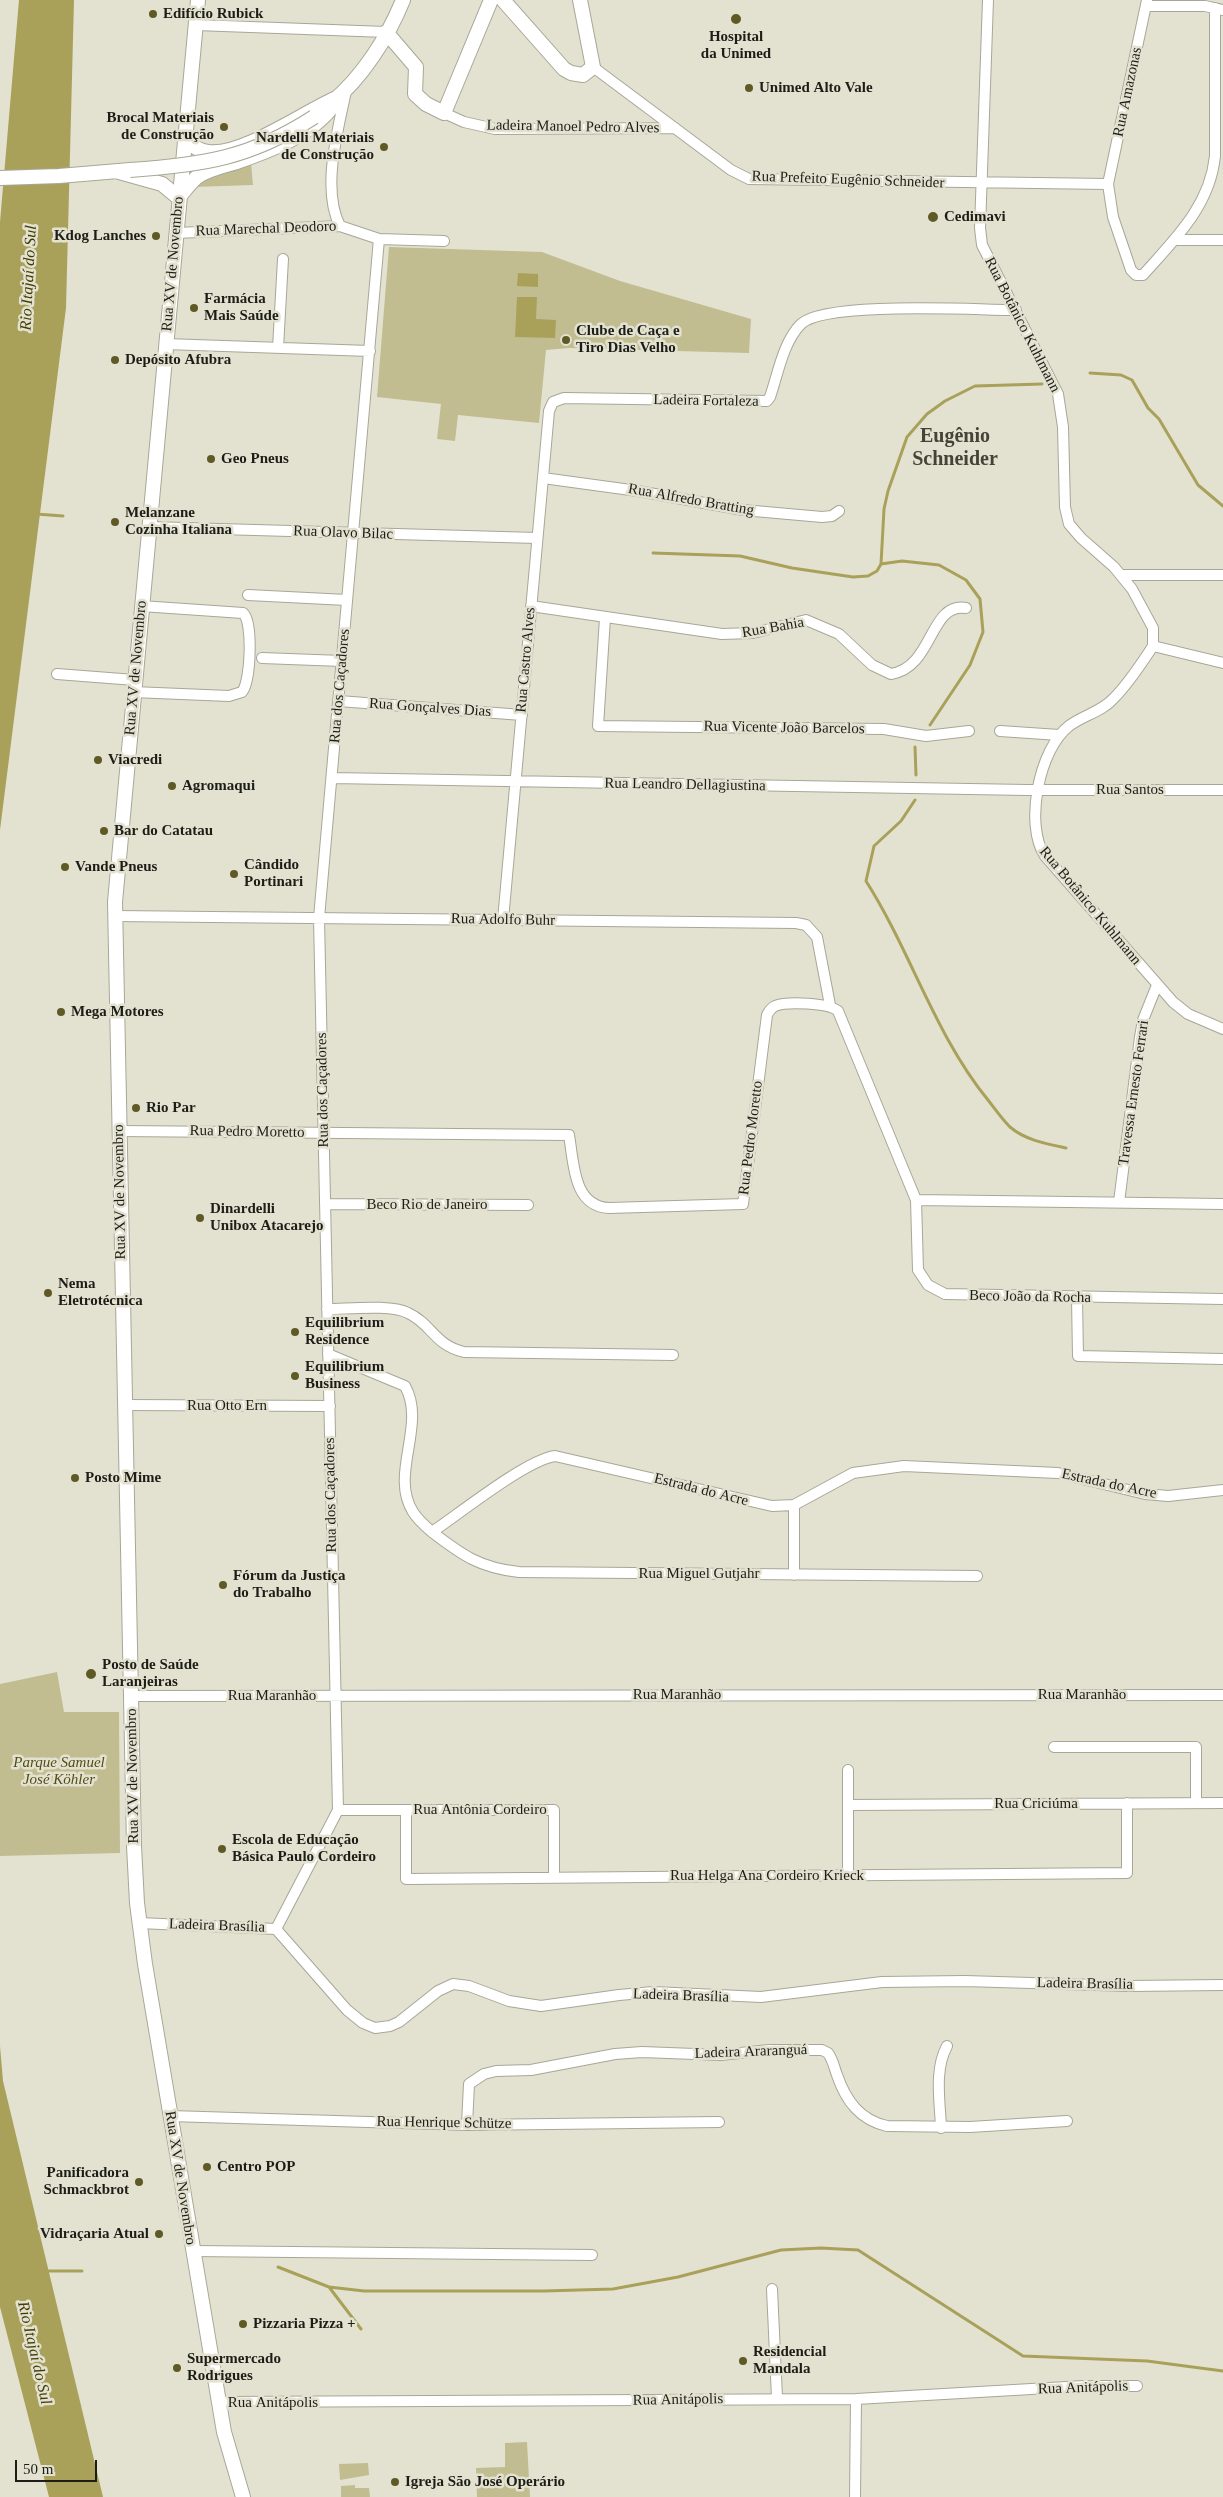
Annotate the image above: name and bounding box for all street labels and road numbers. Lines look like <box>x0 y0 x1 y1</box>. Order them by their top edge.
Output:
street label: Rua Amazonas <box>1110 46 1146 138</box>
street label: Ladeira Manoel Pedro Alves <box>486 116 660 138</box>
street label: Rua Prefeito Eugênio Schneider <box>751 168 945 192</box>
street label: Rua XV de Novembro <box>158 196 188 332</box>
street label: Rua Marechal Deodoro <box>195 218 337 240</box>
street label: Rua Botânico Kuhlmann <box>980 254 1064 396</box>
street label: Ladeira Fortaleza <box>653 391 759 411</box>
street label: Rua Alfredo Bratting <box>627 480 755 520</box>
street label: Rua Olavo Bilac <box>293 522 393 544</box>
street label: Rua XV de Novembro <box>121 600 151 736</box>
street label: Rua Castro Alves <box>512 607 540 713</box>
street label: Rua Bahia <box>740 614 806 642</box>
street label: Rua dos Caçadores <box>326 628 354 744</box>
street label: Rua Gonçalves Dias <box>368 695 492 721</box>
street label: Rua Vicente João Barcelos <box>703 718 865 738</box>
street label: Rua Leandro Dellagiustina <box>604 775 766 795</box>
street label: Rua Santos <box>1096 781 1164 799</box>
street label: Rua Botânico Kuhlmann <box>1035 843 1145 969</box>
street label: Rua Adolfo Buhr <box>451 910 555 930</box>
street label: Travessa Ernesto Ferrari <box>1115 1019 1153 1167</box>
street label: Rua dos Caçadores <box>313 1032 333 1148</box>
street label: Rua Pedro Moretto <box>735 1080 767 1196</box>
street label: Rua Pedro Moretto <box>189 1122 305 1142</box>
street label: Rua XV de Novembro <box>110 1124 130 1260</box>
street label: Beco Rio de Janeiro <box>366 1196 488 1214</box>
street label: Beco João da Rocha <box>969 1287 1091 1307</box>
street label: Rua Otto Ern <box>187 1397 267 1415</box>
street label: Rua dos Caçadores <box>321 1437 341 1553</box>
street label: Estrada do Acre <box>1060 1465 1158 1503</box>
street label: Estrada do Acre <box>652 1470 750 1510</box>
street label: Rua Miguel Gutjahr <box>639 1565 759 1583</box>
street label: Rua Maranhão <box>633 1686 721 1704</box>
street label: Rua Maranhão <box>1038 1686 1126 1704</box>
street label: Rua Maranhão <box>228 1687 316 1705</box>
street label: Rua XV de Novembro <box>123 1708 143 1844</box>
street label: Rua Criciúma <box>994 1795 1078 1813</box>
street label: Rua Antônia Cordeiro <box>413 1801 547 1819</box>
street label: Rua Helga Ana Cordeiro Krieck <box>670 1867 864 1885</box>
street label: Ladeira Brasília <box>169 1915 265 1937</box>
street label: Ladeira Brasília <box>1037 1974 1133 1994</box>
street label: Ladeira Brasília <box>633 1985 729 2007</box>
street label: Ladeira Araranguá <box>694 2041 808 2063</box>
street label: Rua XV de Novembro <box>161 2110 199 2246</box>
street label: Rua Henrique Schütze <box>376 2113 512 2133</box>
street label: Rua Anitápolis <box>1038 2377 1128 2399</box>
street label: Rua Anitápolis <box>633 2390 723 2410</box>
street label: Rua Anitápolis <box>228 2394 318 2412</box>

